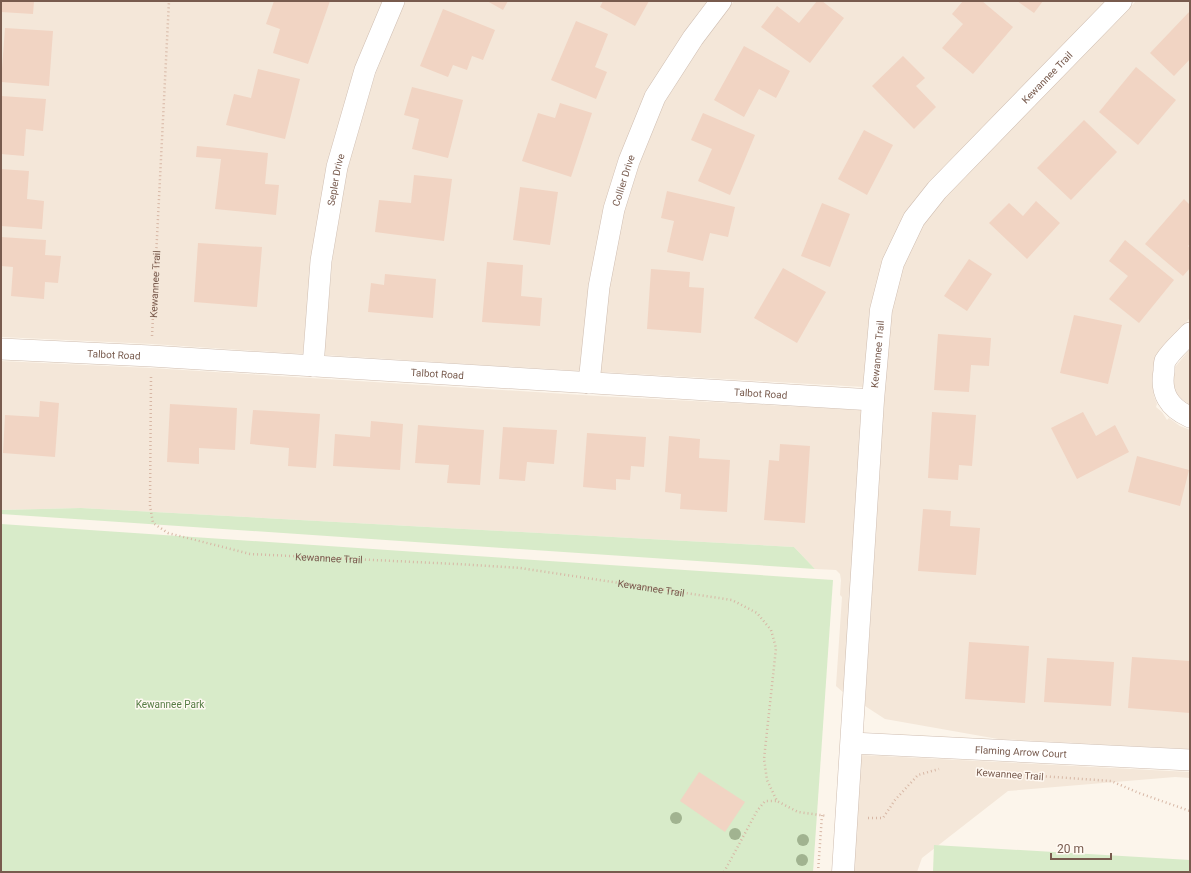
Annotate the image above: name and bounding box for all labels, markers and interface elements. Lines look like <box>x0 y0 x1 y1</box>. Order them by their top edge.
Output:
street label: Kewannee Trail <box>1020 50 1075 106</box>
street label: Sepler Drive <box>326 152 347 207</box>
street label: Collier Drive <box>610 153 637 207</box>
street label: Kewannee Trail <box>148 250 162 318</box>
street label: Kewannee Trail <box>869 320 886 388</box>
street label: Talbot Road <box>87 348 141 362</box>
street label: Talbot Road <box>410 367 464 381</box>
street label: Talbot Road <box>734 387 788 401</box>
street label: Kewannee Trail <box>295 551 363 565</box>
street label: Kewannee Trail <box>617 578 685 599</box>
park label: Kewannee Park <box>136 699 205 710</box>
street label: Flaming Arrow Court <box>975 744 1067 760</box>
street label: Kewannee Trail <box>976 767 1044 782</box>
scale bar <box>1051 835 1111 861</box>
text: 20 m <box>1057 842 1084 856</box>

